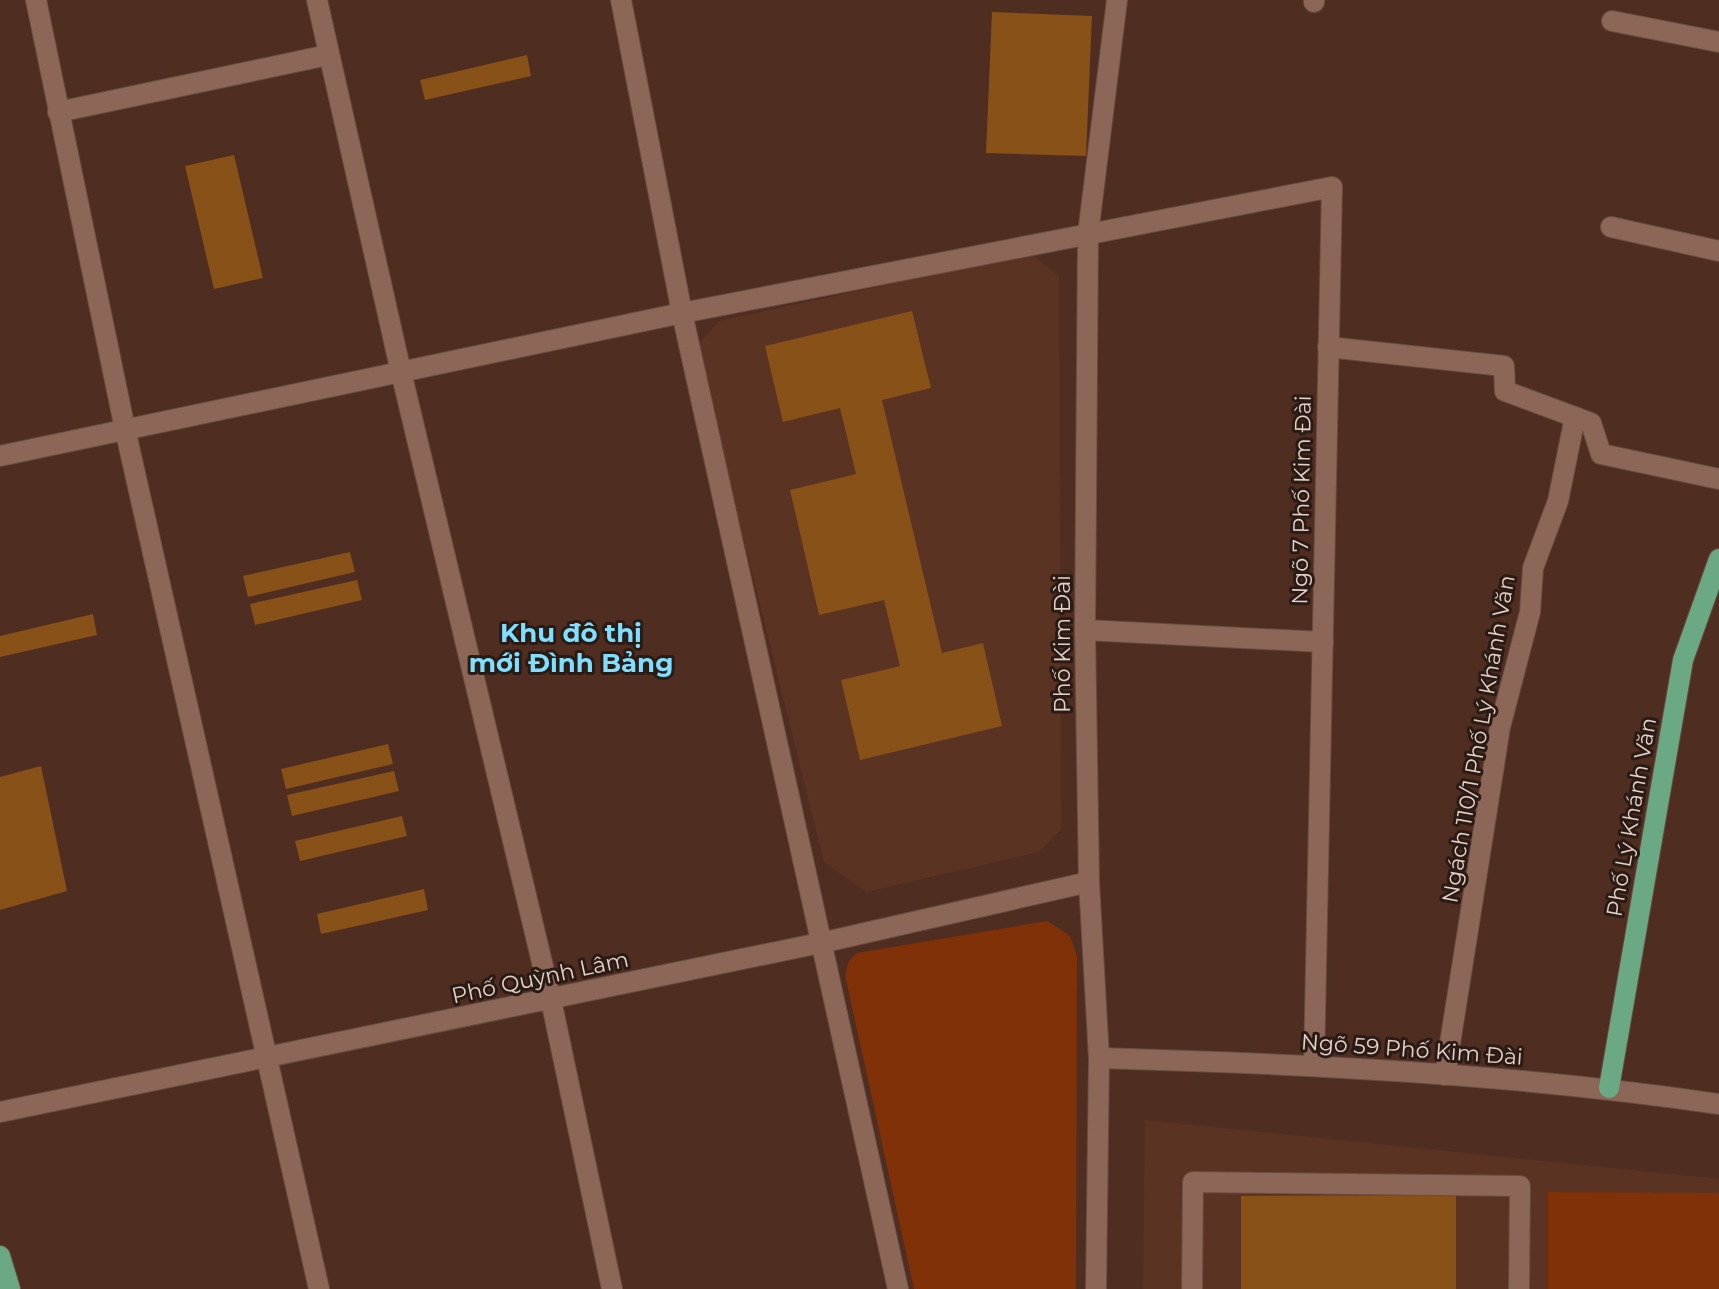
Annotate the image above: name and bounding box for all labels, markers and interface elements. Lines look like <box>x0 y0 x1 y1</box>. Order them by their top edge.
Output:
street label: Ngõ 7 Phố Kim Đài <box>1286 395 1317 605</box>
street label: Ngách 110/1 Phố Lý Khánh Văn <box>1436 573 1521 905</box>
street label: Phố Kim Đài <box>1049 575 1076 713</box>
district label: Khu đô thị mới Đình Bảng <box>469 617 673 679</box>
street label: Phố Lý Khánh Văn <box>1601 715 1662 919</box>
street label: Phố Quỳnh Lâm <box>449 946 631 1009</box>
street label: Ngõ 59 Phố Kim Đài <box>1300 1028 1524 1071</box>

